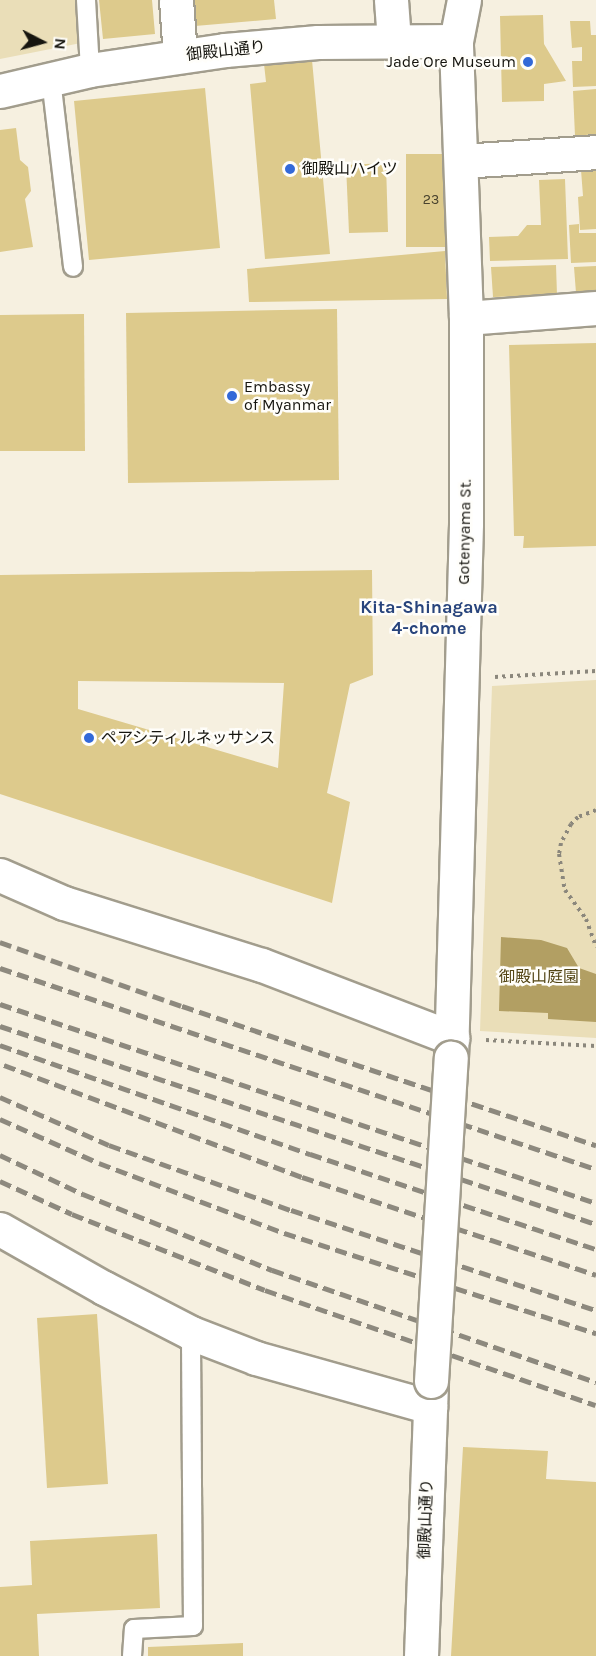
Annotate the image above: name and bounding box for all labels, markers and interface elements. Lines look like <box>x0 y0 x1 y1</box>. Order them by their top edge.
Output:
north arrow <box>12 12 72 72</box>
text: N <box>50 37 70 51</box>
street label: 御殿山通り <box>185 37 267 65</box>
place label: Jade Ore Museum <box>387 52 516 72</box>
marker: Jade Ore Museum <box>521 55 535 69</box>
place label: 御殿山ハイツ <box>302 159 398 179</box>
marker: 御殿山ハイツ <box>283 162 297 176</box>
house number: 23 <box>423 192 439 208</box>
place label: Embassy of Myanmar <box>244 377 331 415</box>
marker: Embassy of Myanmar <box>225 389 239 403</box>
street label: Gotenyama St. <box>454 479 476 585</box>
district label: Kita-Shinagawa 4-chome <box>360 597 498 640</box>
place label: ペアシティルネッサンス <box>101 728 277 748</box>
marker: ペアシティルネッサンス <box>82 731 96 745</box>
park label: 御殿山庭園 <box>499 967 579 987</box>
street label: 御殿山通り <box>415 1479 437 1559</box>

